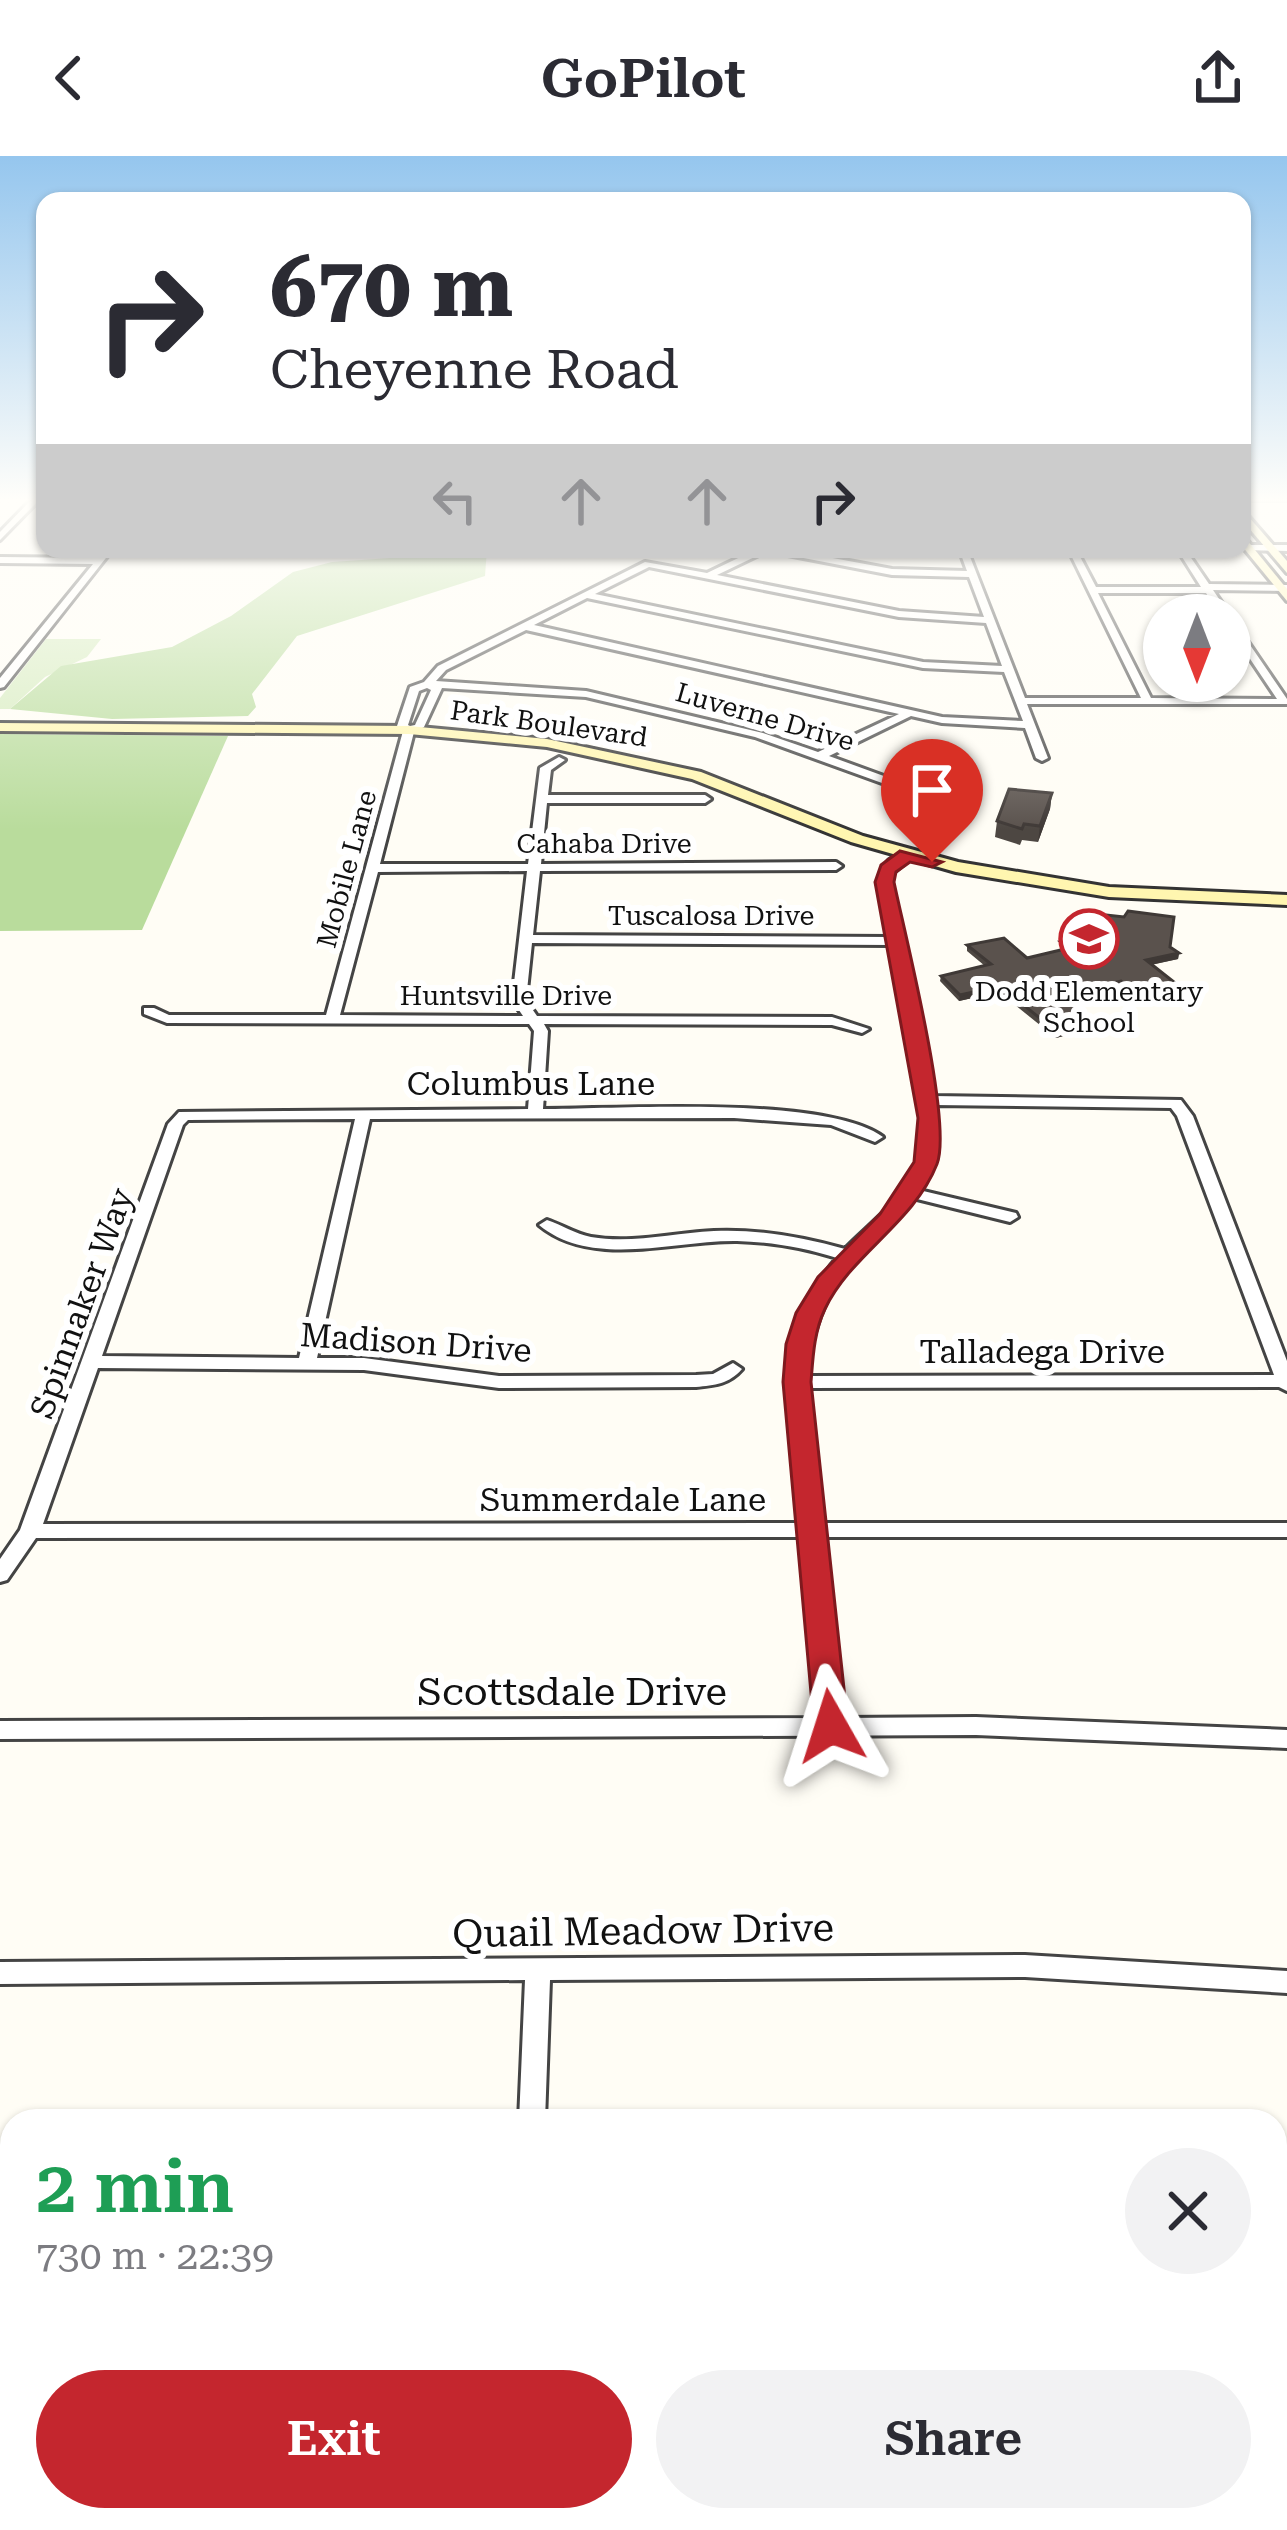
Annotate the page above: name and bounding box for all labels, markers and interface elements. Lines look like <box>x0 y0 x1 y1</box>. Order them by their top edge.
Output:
icon: back <box>36 45 102 111</box>
icon: share <box>1185 45 1251 111</box>
text: GoPilot <box>541 47 746 110</box>
text: 670 m <box>270 238 513 336</box>
icon: right <box>72 240 228 396</box>
text: Cheyenne Road <box>270 338 679 401</box>
icon: left <box>422 468 488 534</box>
icon: ahead <box>548 468 614 534</box>
icon: ahead <box>674 468 740 534</box>
icon: right <box>800 468 866 534</box>
north arrow <box>1143 594 1251 702</box>
map controls <box>1143 594 1251 702</box>
street label: Luverne Drive <box>672 676 858 758</box>
street label: Park Boulevard <box>448 694 650 754</box>
pin <box>881 739 983 862</box>
icon: arrive <box>899 757 965 823</box>
street label: Mobile Lane <box>311 787 383 951</box>
street label: Cahaba Drive <box>516 828 692 860</box>
street label: Tuscalosa Drive <box>608 900 814 932</box>
school or university icon: Dodd Elementary School <box>1058 908 1120 970</box>
place label: Dodd Elementary School <box>975 976 1203 1039</box>
street label: Huntsville Drive <box>400 980 612 1012</box>
street label: Columbus Lane <box>407 1064 655 1103</box>
street label: Spinnaker Way <box>22 1182 141 1423</box>
street label: Madison Drive <box>299 1315 533 1370</box>
street label: Talladega Drive <box>919 1332 1165 1371</box>
street label: Summerdale Lane <box>480 1480 766 1519</box>
position arrow <box>768 1663 894 1789</box>
street label: Scottsdale Drive <box>417 1669 727 1715</box>
street label: Quail Meadow Drive <box>452 1905 834 1957</box>
text: 2 min <box>36 2145 234 2230</box>
button: close <box>1125 2148 1251 2274</box>
text: 730 m · 22:39 <box>36 2233 274 2279</box>
button: Exit <box>36 2370 632 2508</box>
button: Share <box>656 2370 1251 2508</box>

